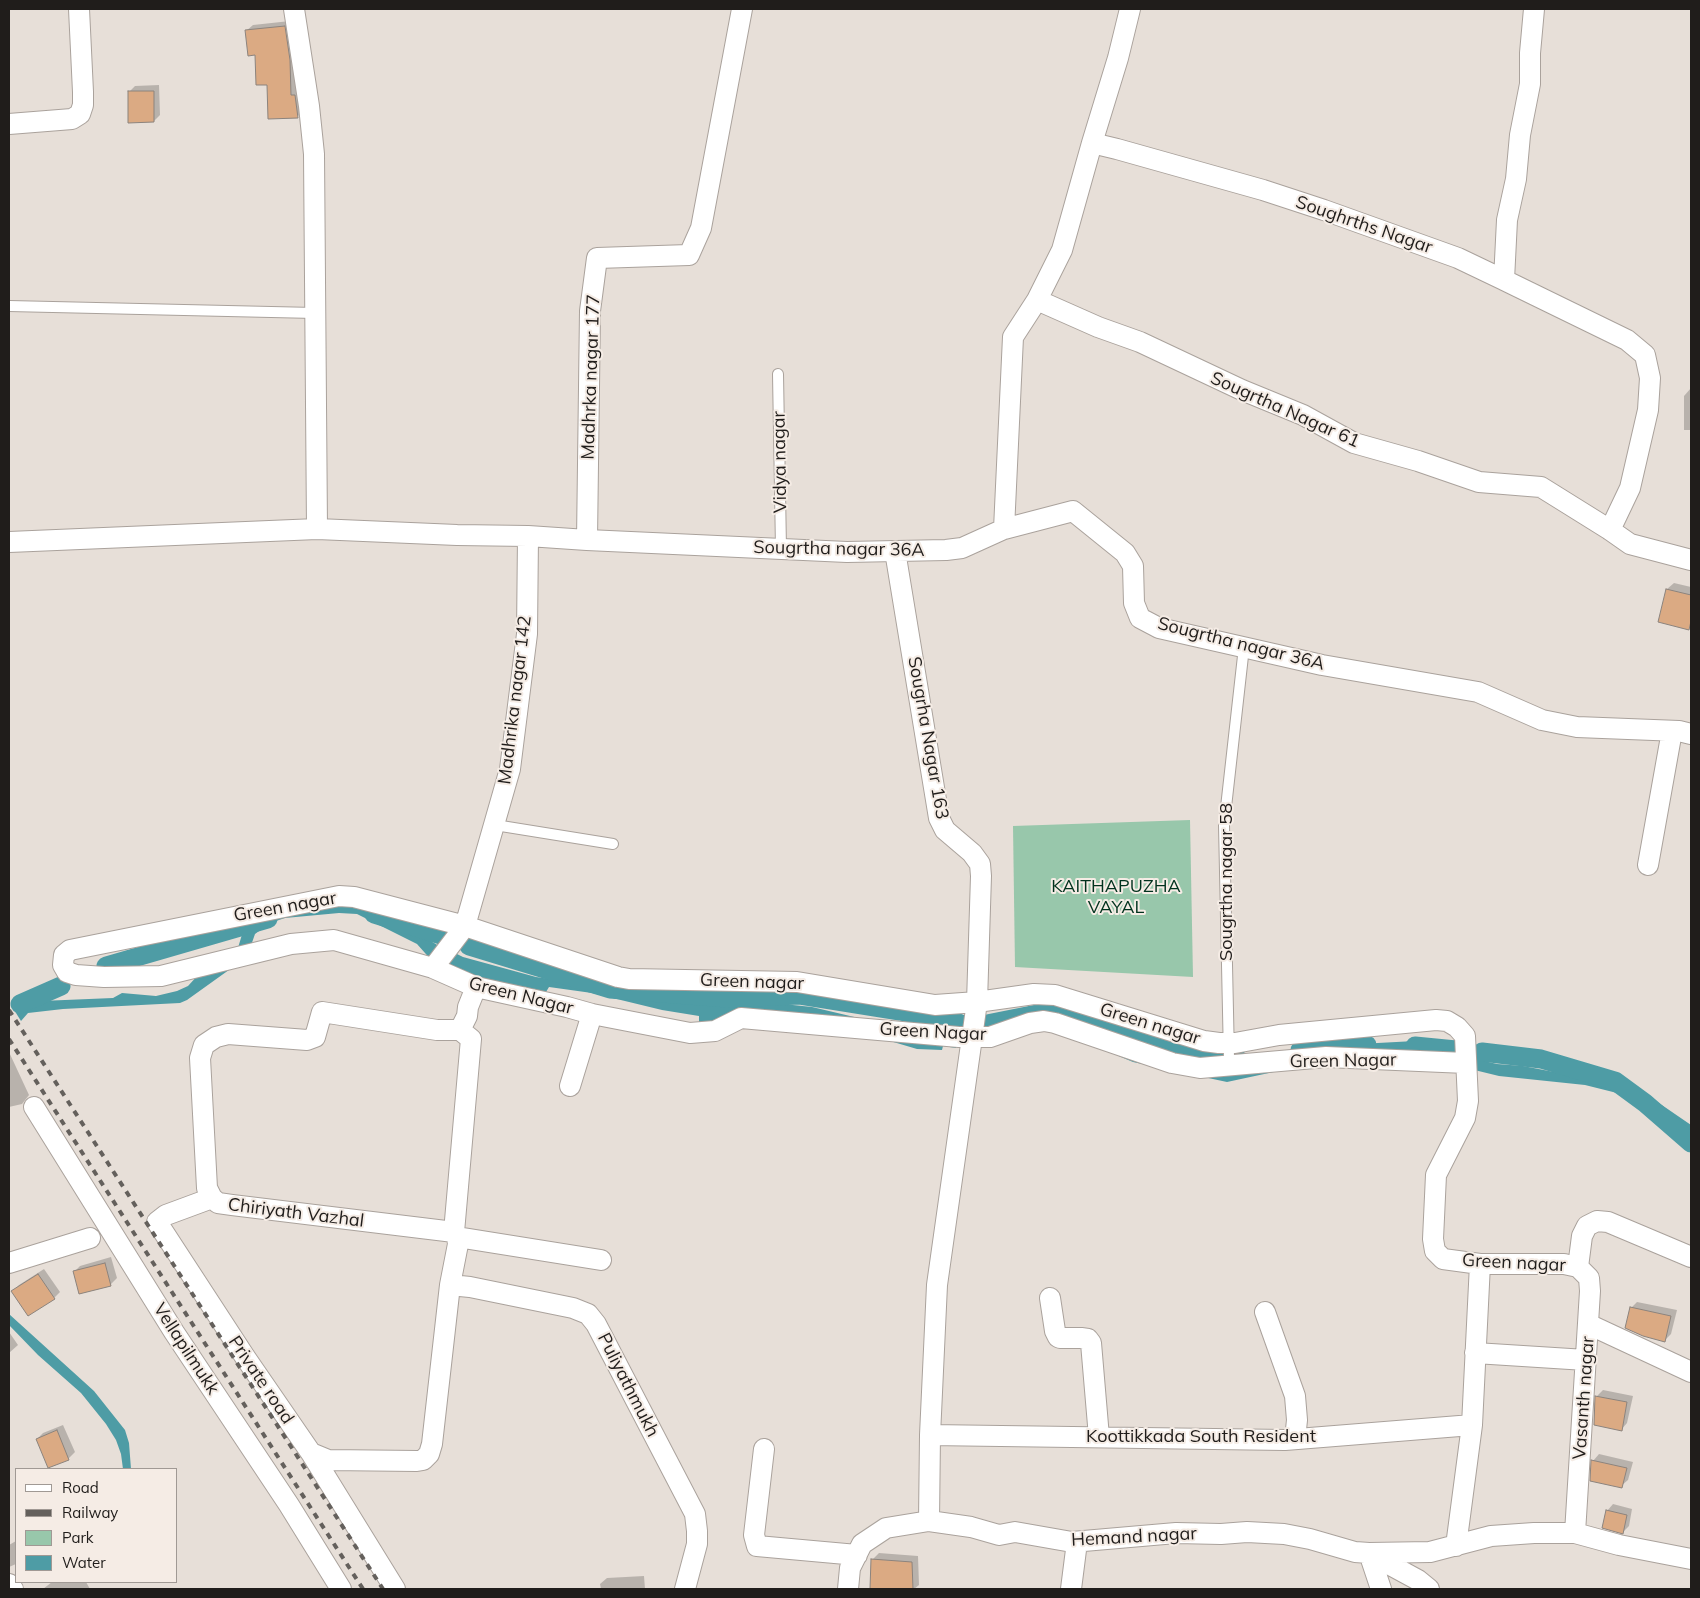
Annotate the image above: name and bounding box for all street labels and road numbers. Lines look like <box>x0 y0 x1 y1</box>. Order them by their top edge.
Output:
street label: Soughrths Nagar <box>1293 191 1435 259</box>
street label: Madhrka nagar 177 <box>577 294 605 460</box>
street label: Sougrtha Nagar 61 <box>1207 367 1363 453</box>
street label: Vidya nagar <box>768 411 792 513</box>
street label: Sougrtha nagar 36A <box>753 537 925 561</box>
street label: Sougrtha nagar 36A <box>1155 613 1327 675</box>
street label: Madhrika nagar 142 <box>494 614 536 786</box>
street label: Sougrha Nagar 163 <box>903 655 953 821</box>
street label: Sougrtha nagar 58 <box>1216 803 1238 961</box>
street label: Green nagar <box>232 887 338 927</box>
street label: Green nagar <box>700 969 804 995</box>
street label: Green Nagar <box>467 973 575 1019</box>
street label: Green nagar <box>1097 998 1203 1050</box>
street label: Green Nagar <box>879 1018 987 1046</box>
street label: Green Nagar <box>1289 1049 1397 1073</box>
street label: Chiriyath Vazhal <box>227 1194 365 1232</box>
street label: Green nagar <box>1462 1249 1566 1277</box>
street label: Vellapilmukk <box>148 1299 224 1399</box>
street label: Puliyathmukh <box>593 1329 663 1441</box>
street label: Private road <box>224 1332 298 1428</box>
street label: Vasanth nagar <box>1569 1336 1599 1460</box>
street label: Koottikkada South Resident <box>1086 1426 1316 1448</box>
street label: Hemand nagar <box>1071 1523 1197 1551</box>

